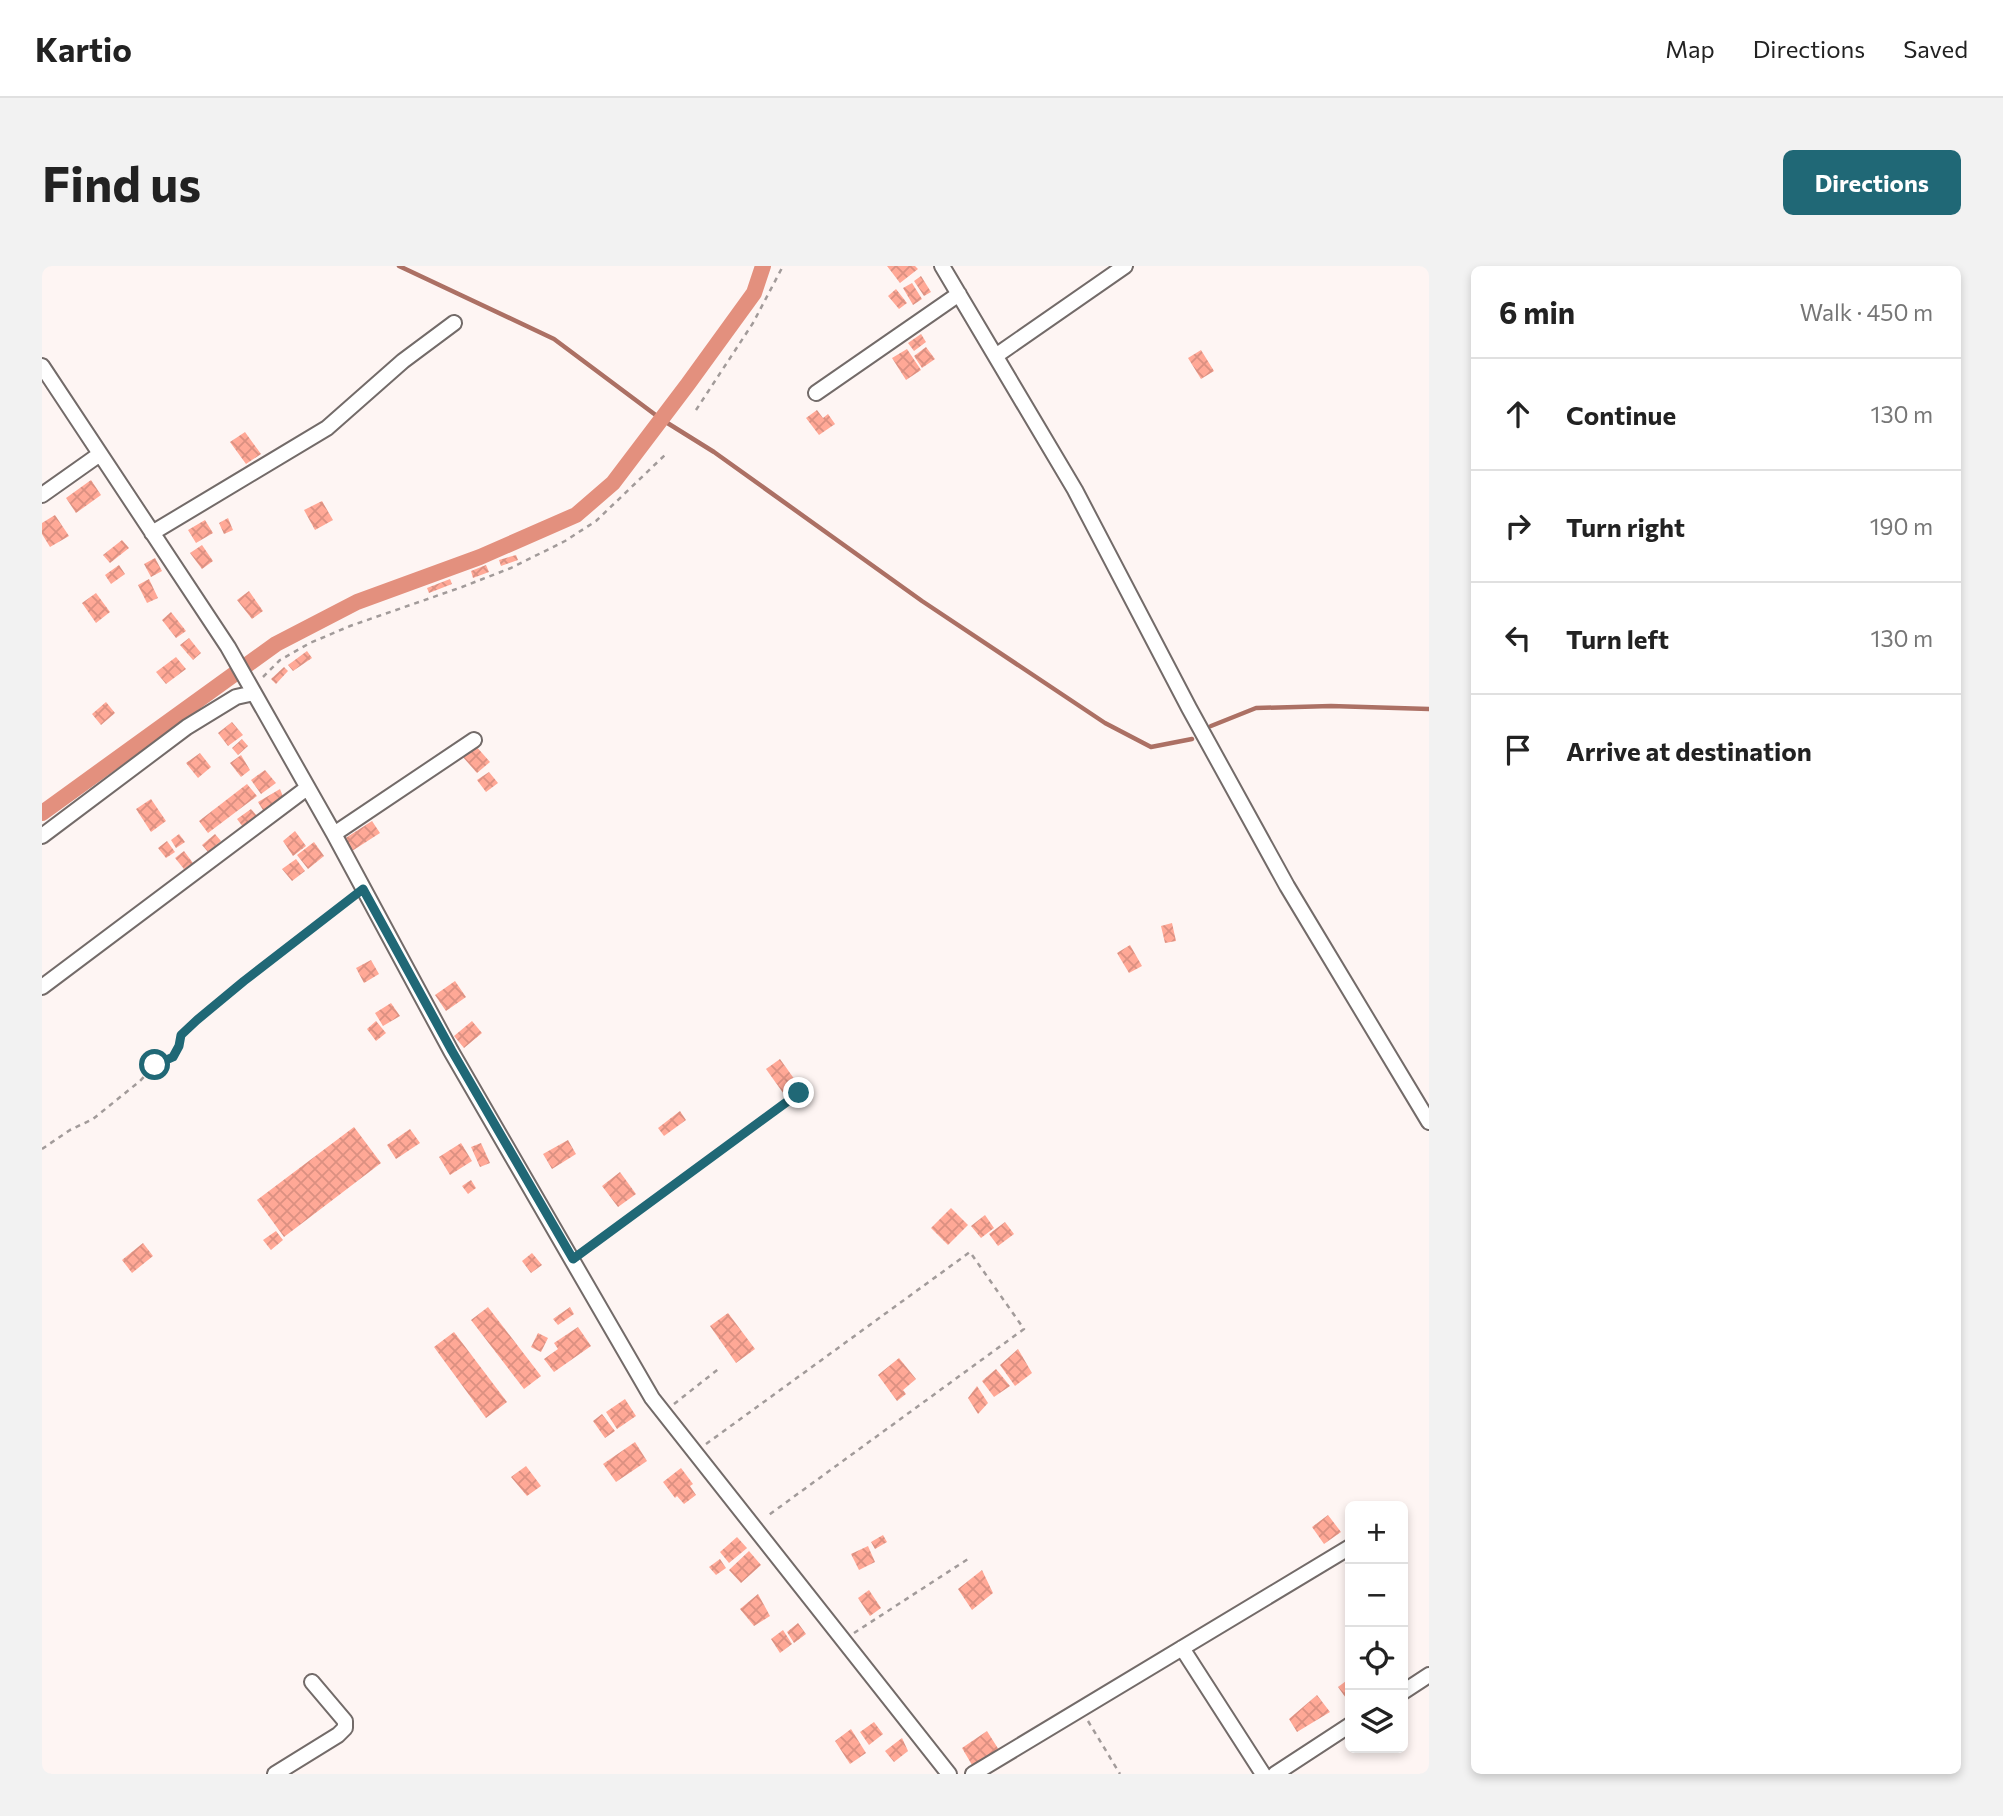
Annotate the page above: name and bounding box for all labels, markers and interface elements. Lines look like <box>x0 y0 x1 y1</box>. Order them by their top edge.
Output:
text: Kartio <box>35 28 132 69</box>
text: Map <box>1665 34 1715 63</box>
text: Directions <box>1753 34 1865 63</box>
text: Saved <box>1903 34 1968 63</box>
button: Directions <box>1783 150 1961 215</box>
text: Find us <box>42 152 201 212</box>
text: 6 min <box>1499 293 1575 330</box>
text: Walk · 450 m <box>1800 298 1933 326</box>
icon: ahead <box>1499 395 1537 433</box>
text: Continue <box>1566 399 1676 430</box>
text: 130 m <box>1871 400 1933 428</box>
icon: right <box>1499 507 1537 545</box>
text: Turn right <box>1566 511 1685 542</box>
text: 190 m <box>1870 512 1933 540</box>
icon: left <box>1499 619 1537 657</box>
text: Turn left <box>1566 623 1669 654</box>
text: 130 m <box>1871 624 1933 652</box>
icon: arrive <box>1499 731 1537 769</box>
text: Arrive at destination <box>1566 735 1812 766</box>
route start <box>139 1049 170 1080</box>
route end <box>783 1077 814 1108</box>
map controls <box>1345 1501 1408 1753</box>
button: + <box>1345 1501 1408 1564</box>
button: − <box>1345 1564 1408 1627</box>
button: locate <box>1345 1627 1408 1690</box>
button: layers <box>1345 1690 1408 1753</box>

